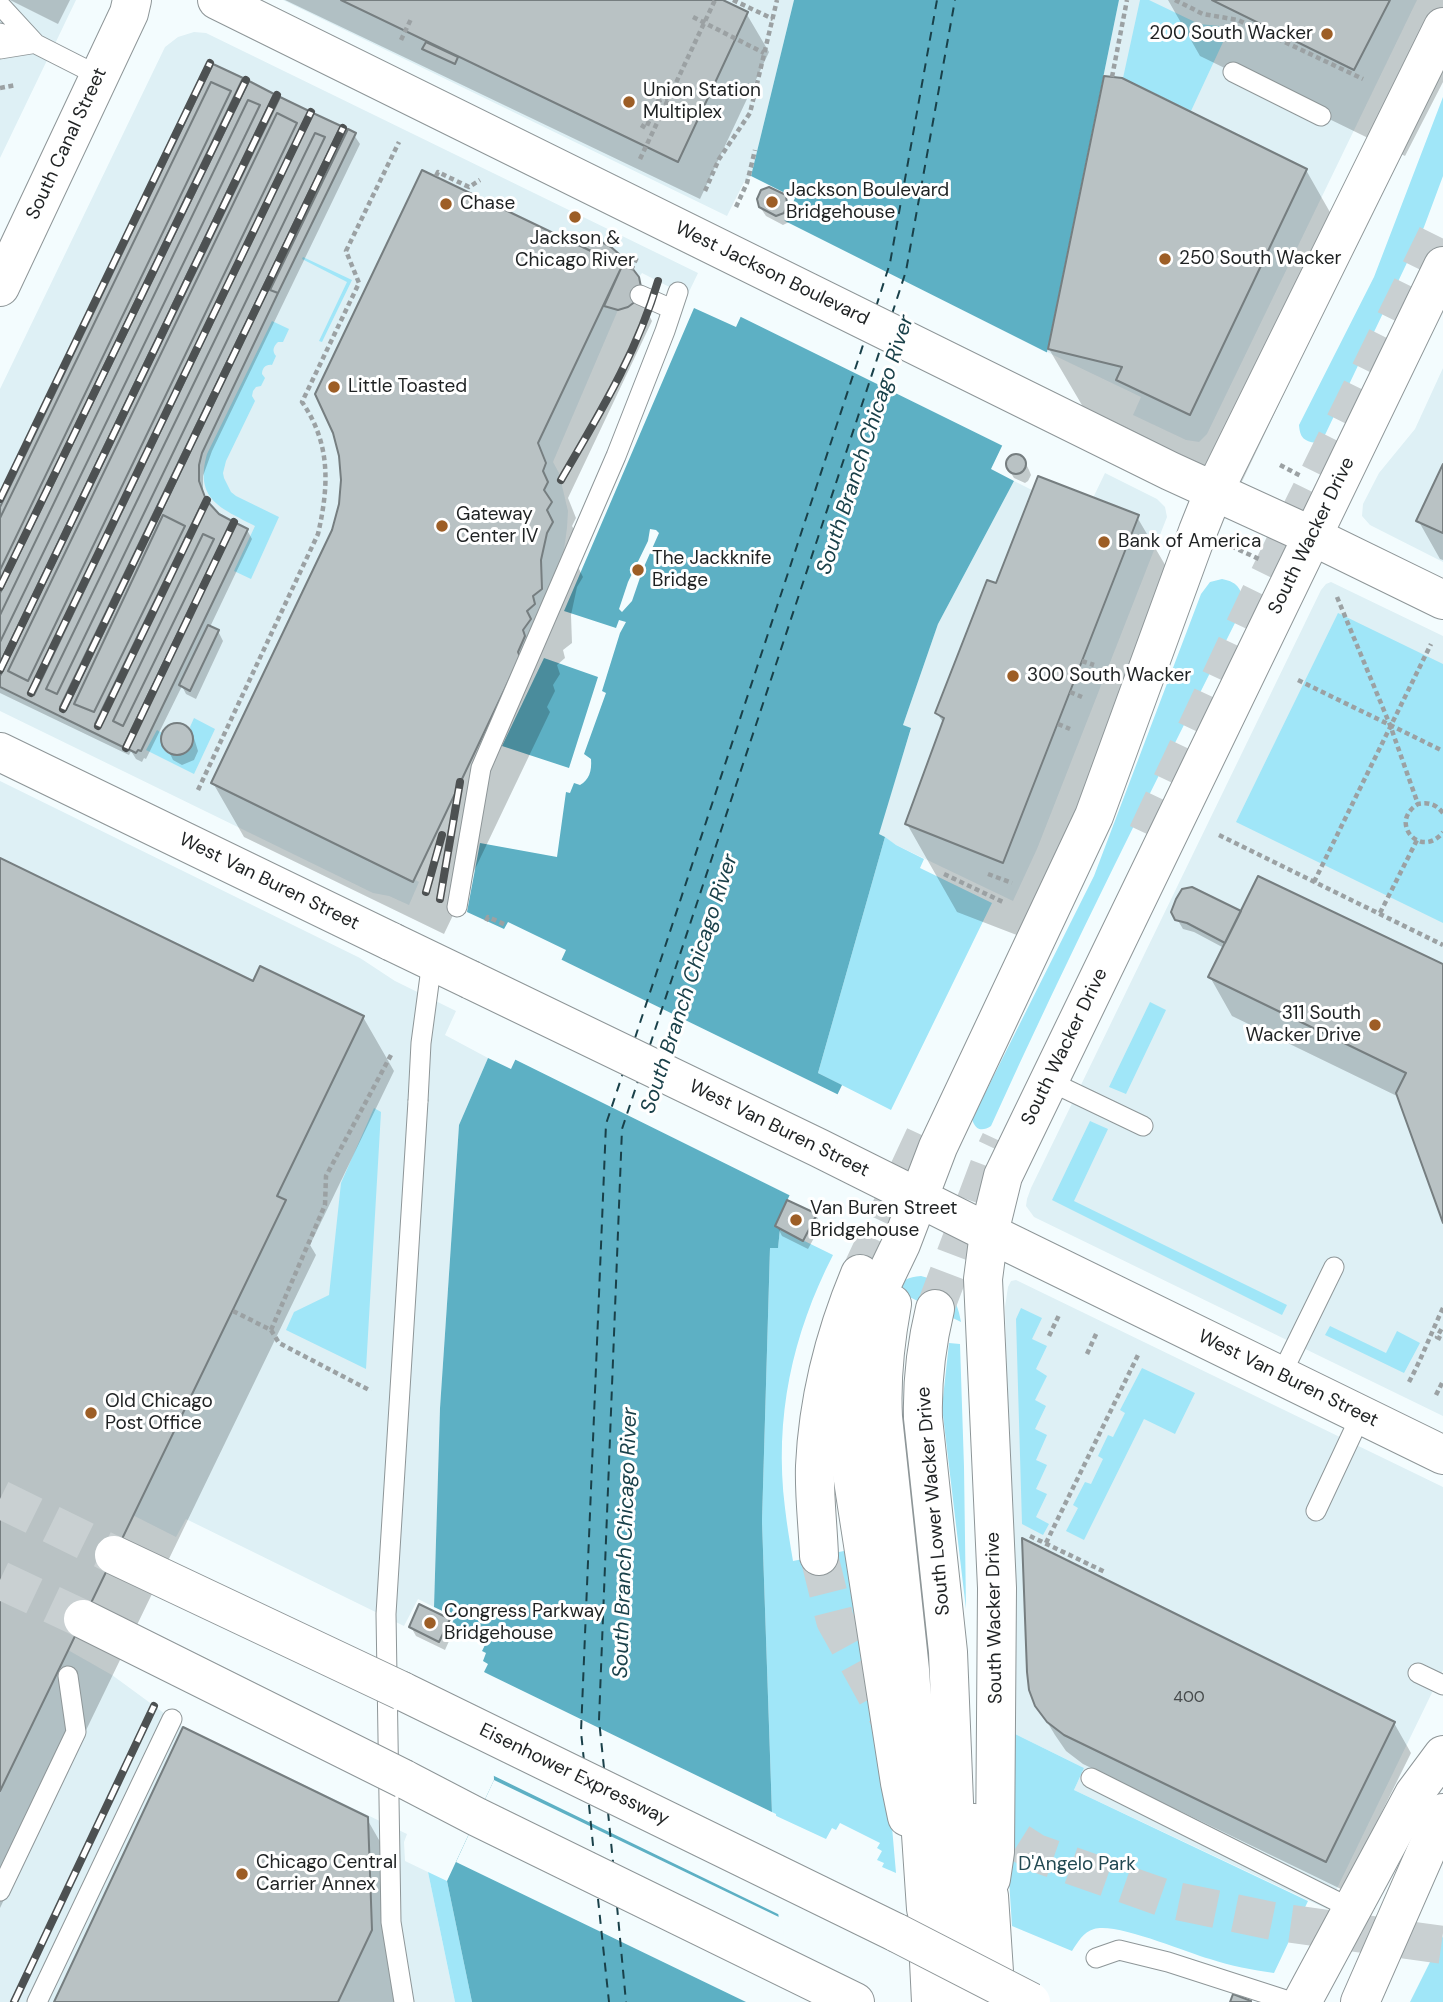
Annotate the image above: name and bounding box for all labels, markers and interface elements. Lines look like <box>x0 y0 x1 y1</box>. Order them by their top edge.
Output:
place label: 200 South Wacker <box>1149 23 1313 45</box>
marker: 200 South Wacker <box>1319 26 1335 42</box>
street label: South Canal Street <box>22 64 112 224</box>
place label: Union Station Multiplex <box>643 80 761 124</box>
marker: Union Station Multiplex <box>621 94 637 110</box>
place label: Jackson Boulevard Bridgehouse <box>786 180 949 224</box>
place label: Chase <box>460 193 515 215</box>
marker: Jackson Boulevard Bridgehouse <box>764 194 780 210</box>
marker: Chase <box>438 196 454 212</box>
marker: Jackson & Chicago River <box>567 209 583 225</box>
street label: West Jackson Boulevard <box>671 217 873 331</box>
place label: Jackson & Chicago River <box>515 228 635 272</box>
place label: 250 South Wacker <box>1179 248 1342 270</box>
marker: 250 South Wacker <box>1157 251 1173 267</box>
water label: South Branch Chicago River <box>812 312 920 578</box>
place label: Little Toasted <box>348 376 467 398</box>
marker: Little Toasted <box>326 379 342 395</box>
street label: South Wacker Drive <box>1264 454 1360 618</box>
place label: Gateway Center IV <box>456 504 539 548</box>
marker: Gateway Center IV <box>434 518 450 534</box>
place label: Bank of America <box>1118 531 1261 553</box>
marker: Bank of America <box>1096 534 1112 550</box>
place label: The Jackknife Bridge <box>652 548 772 592</box>
marker: The Jackknife Bridge <box>630 562 646 578</box>
place label: 300 South Wacker <box>1027 665 1191 687</box>
marker: 300 South Wacker <box>1005 668 1021 684</box>
street label: West Van Buren Street <box>175 828 363 936</box>
water label: South Branch Chicago River <box>636 851 744 1117</box>
street label: South Wacker Drive <box>1017 965 1113 1129</box>
place label: 311 South Wacker Drive <box>1246 1003 1361 1047</box>
marker: 311 South Wacker Drive <box>1367 1017 1383 1033</box>
street label: West Van Buren Street <box>685 1075 873 1183</box>
place label: Van Buren Street Bridgehouse <box>810 1198 958 1242</box>
marker: Van Buren Street Bridgehouse <box>788 1212 804 1228</box>
street label: West Van Buren Street <box>1194 1325 1382 1433</box>
street label: South Lower Wacker Drive <box>913 1386 955 1616</box>
place label: Old Chicago Post Office <box>105 1391 213 1435</box>
marker: Old Chicago Post Office <box>83 1405 99 1421</box>
water label: South Branch Chicago River <box>609 1407 643 1679</box>
street label: South Wacker Drive <box>982 1532 1008 1704</box>
place label: Congress Parkway Bridgehouse <box>444 1601 604 1645</box>
marker: Congress Parkway Bridgehouse <box>422 1615 438 1631</box>
house number: 400 <box>1173 1688 1205 1708</box>
street label: Eisenhower Expressway <box>475 1719 673 1831</box>
place label: Chicago Central Carrier Annex <box>256 1852 397 1896</box>
park label: D'Angelo Park <box>1018 1854 1136 1876</box>
marker: Chicago Central Carrier Annex <box>234 1866 250 1882</box>

